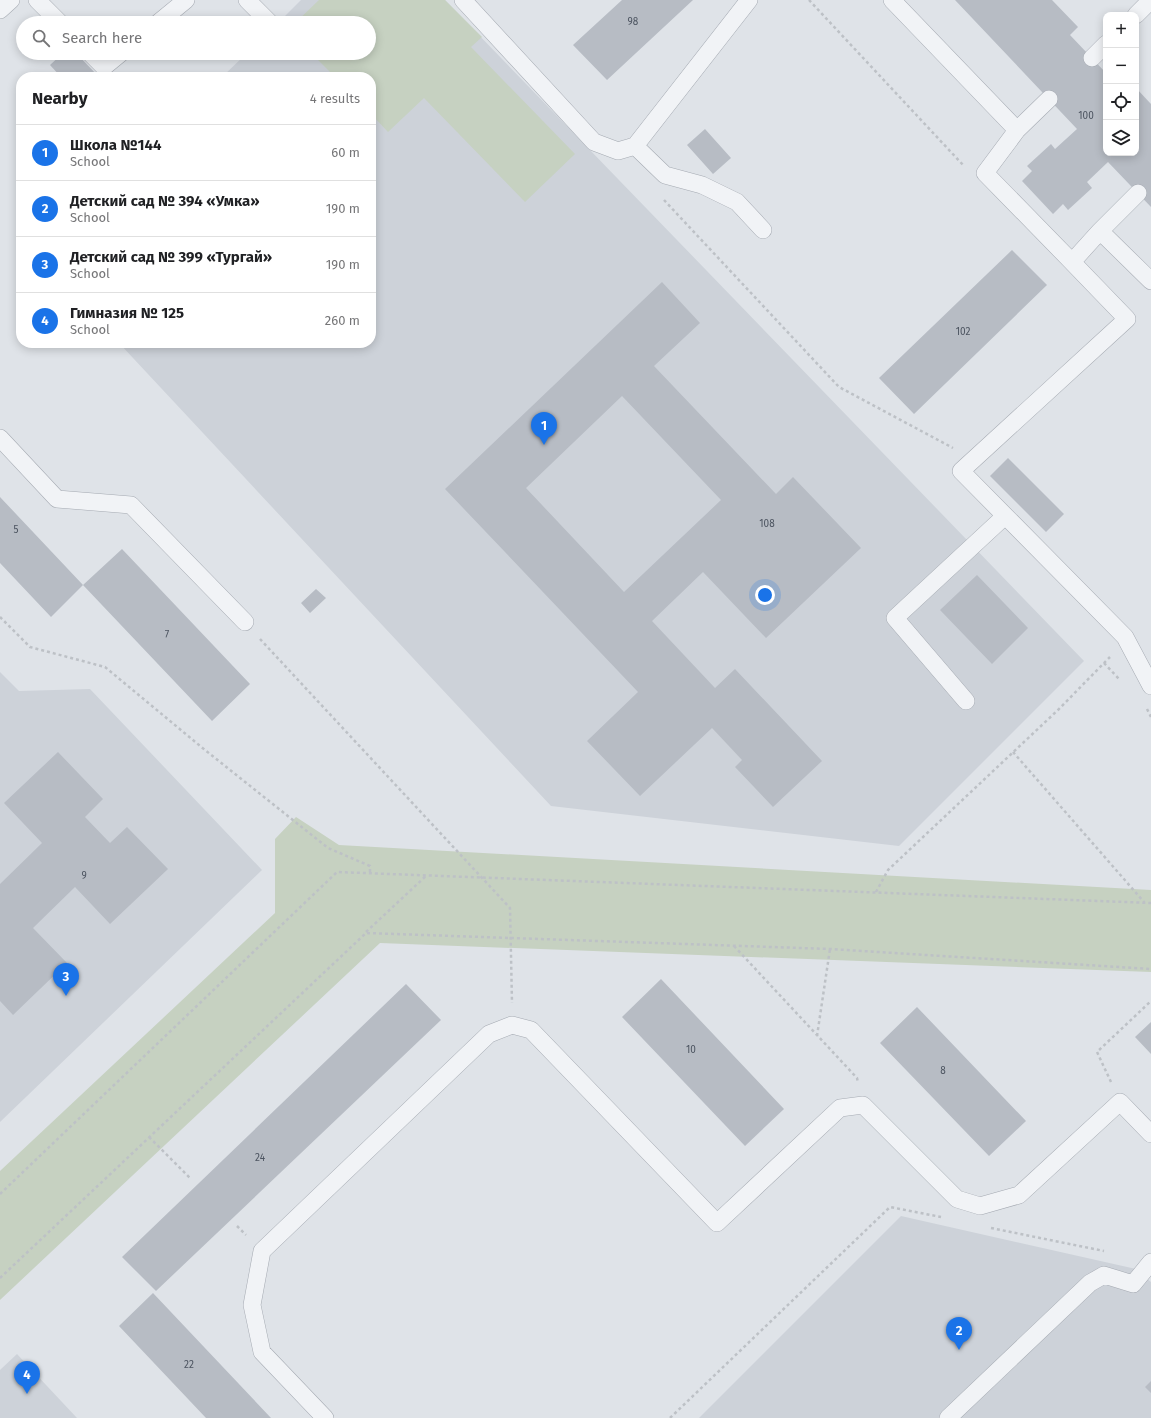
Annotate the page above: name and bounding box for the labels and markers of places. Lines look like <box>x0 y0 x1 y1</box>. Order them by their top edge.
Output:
pin: 1 <box>531 412 557 445</box>
pin: 3 <box>53 963 79 996</box>
pin: 2 <box>946 1317 972 1350</box>
pin: 4 <box>14 1361 40 1394</box>

